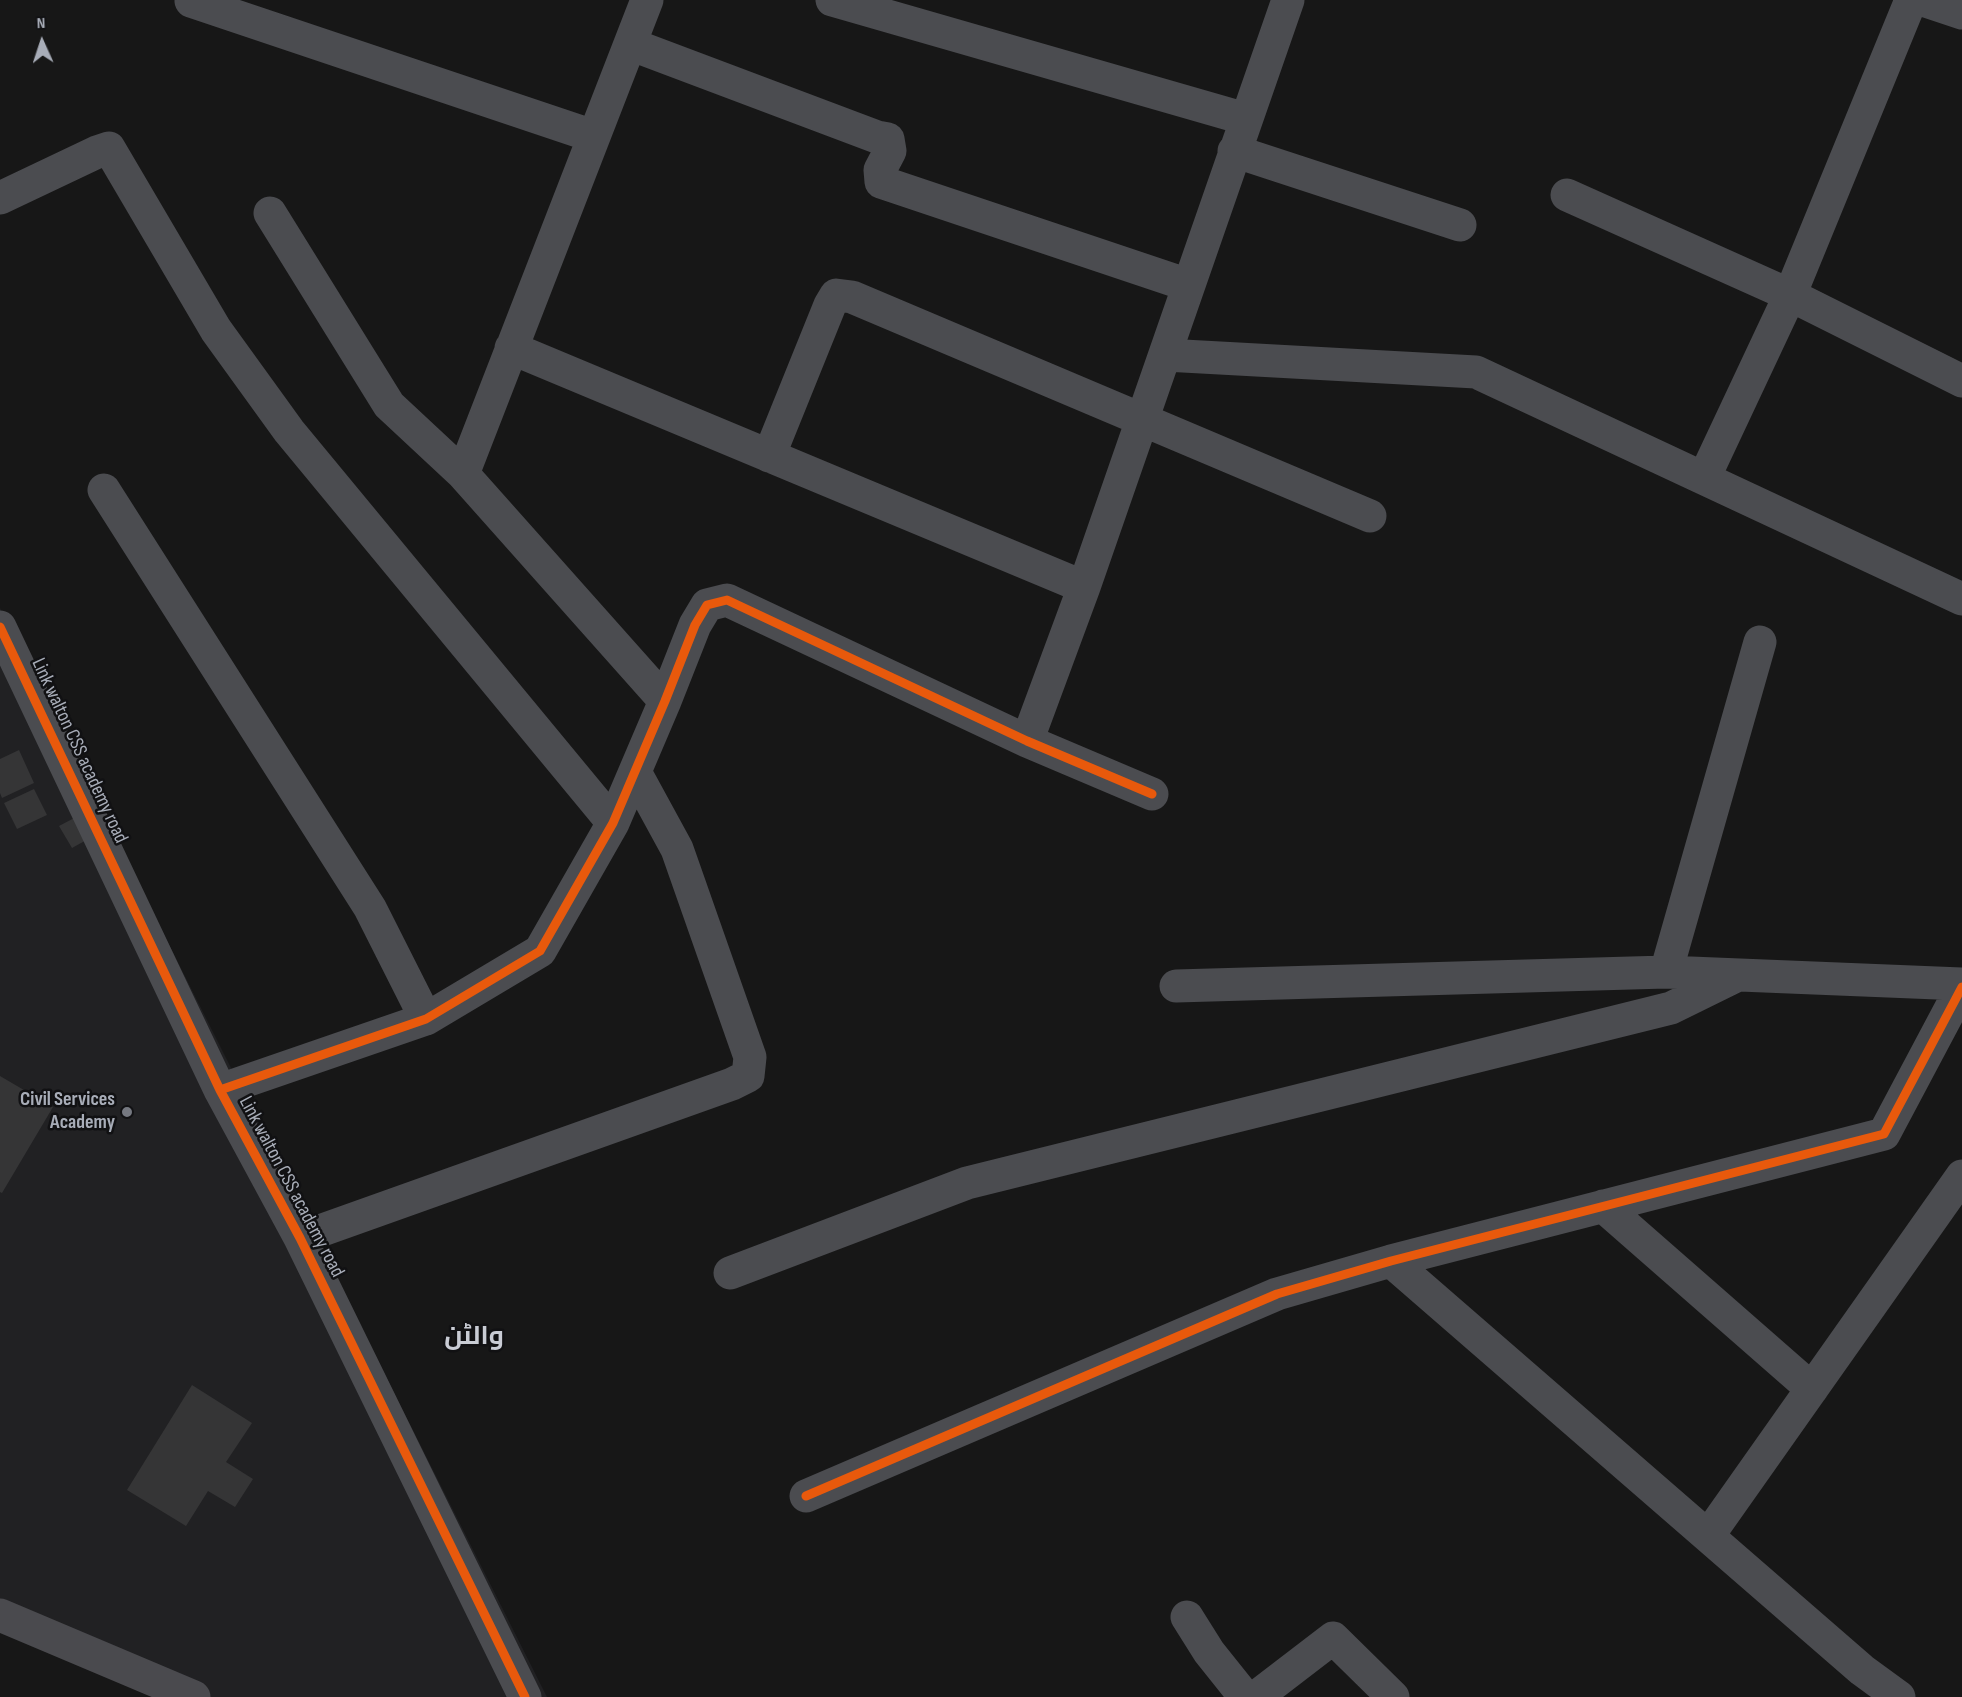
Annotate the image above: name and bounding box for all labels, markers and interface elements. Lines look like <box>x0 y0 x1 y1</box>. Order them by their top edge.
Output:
north arrow <box>12 12 72 72</box>
text: N <box>36 14 46 33</box>
street label: Link walton CSS academy road <box>26 655 132 847</box>
place label: Civil Services Academy <box>20 1088 115 1135</box>
street label: Link walton CSS academy road <box>233 1092 349 1282</box>
marker: Civil Services Academy <box>120 1105 134 1119</box>
district label: والٹن <box>444 1321 504 1353</box>

